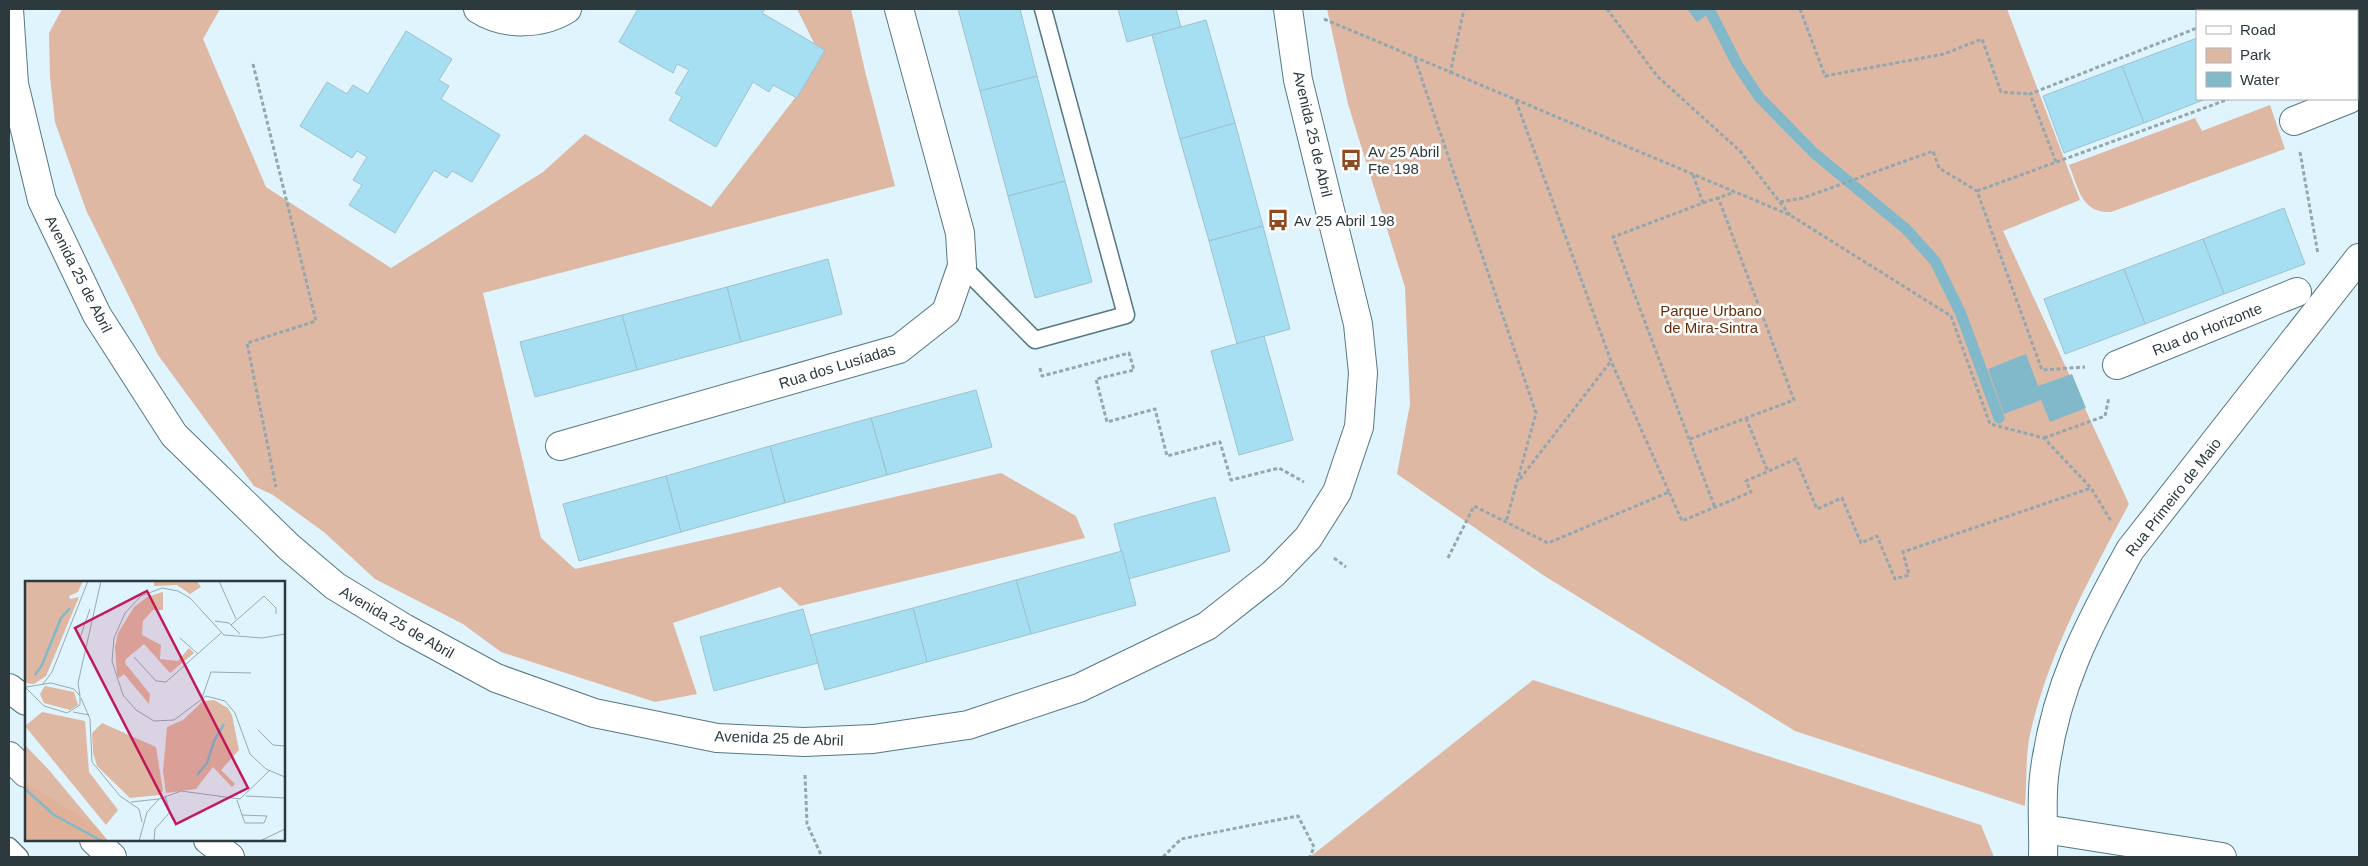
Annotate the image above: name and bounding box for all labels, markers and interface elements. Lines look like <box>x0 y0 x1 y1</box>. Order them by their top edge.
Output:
legend <box>2196 10 2358 100</box>
text: Road <box>2240 21 2276 38</box>
text: Park <box>2240 46 2271 63</box>
street label: Avenida 25 de Abril <box>1290 69 1336 199</box>
text: Water <box>2240 71 2279 88</box>
place label: Av 25 Abril Fte 198 <box>1368 143 1439 177</box>
bus stop icon: Av 25 Abril Fte 198 <box>1338 147 1364 173</box>
bus stop icon: Av 25 Abril 198 <box>1265 207 1291 233</box>
place label: Av 25 Abril 198 <box>1294 212 1395 229</box>
street label: Avenida 25 de Abril <box>42 213 116 335</box>
street label: Rua do Horizonte <box>2150 299 2264 359</box>
park label: Parque Urbano de Mira-Sintra <box>1660 302 1762 336</box>
street label: Rua dos Lusíadas <box>777 340 897 392</box>
street label: Rua Primeiro de Maio <box>2122 435 2224 559</box>
inset map <box>25 581 285 841</box>
street label: Avenida 25 de Abril <box>337 582 457 662</box>
street label: Avenida 25 de Abril <box>714 727 844 749</box>

